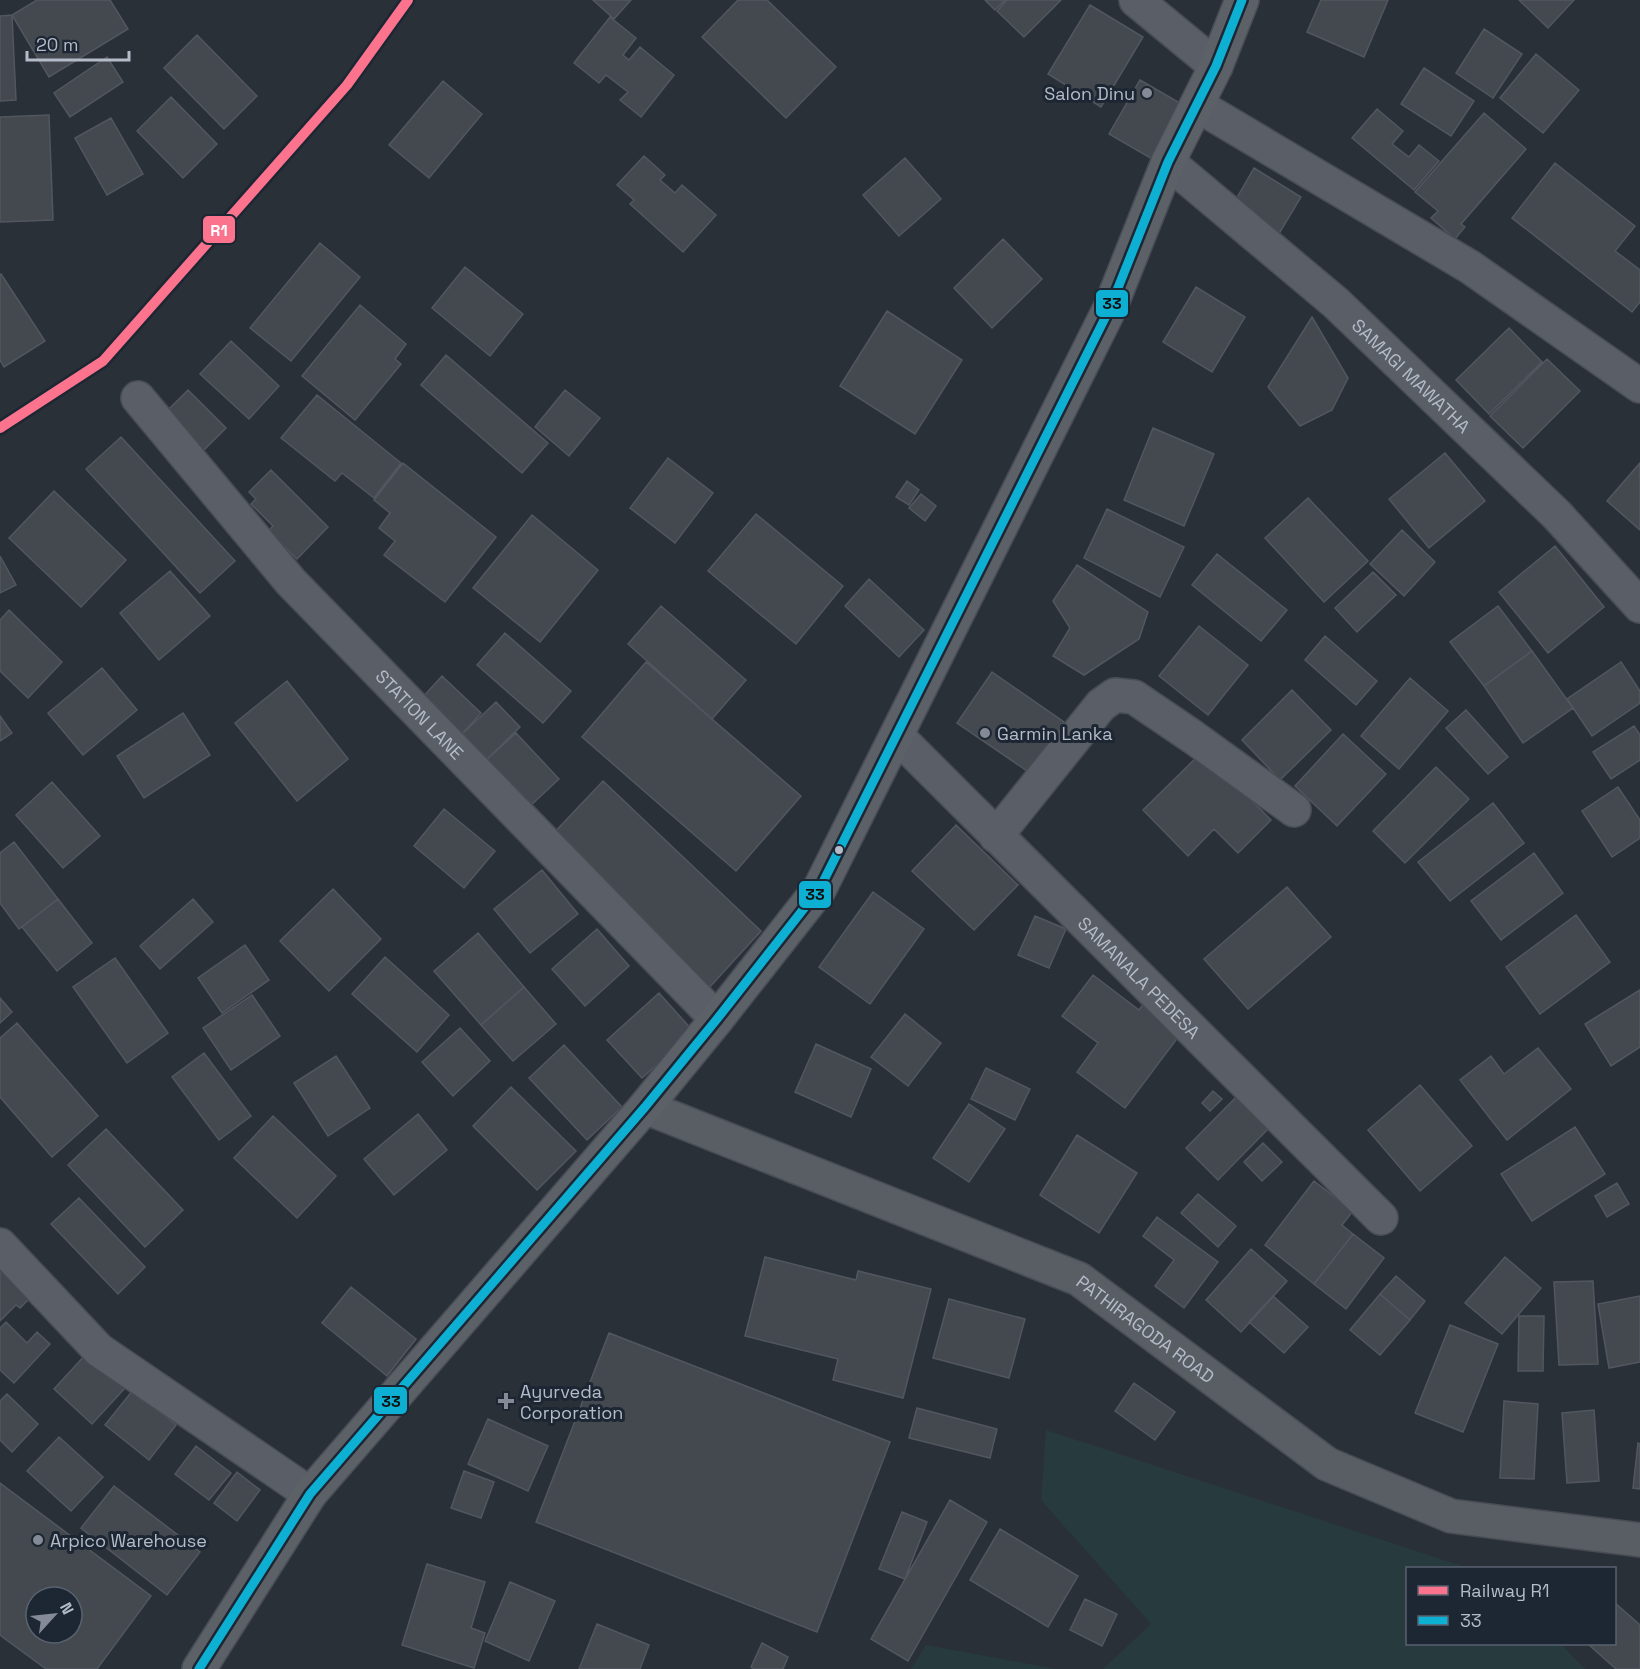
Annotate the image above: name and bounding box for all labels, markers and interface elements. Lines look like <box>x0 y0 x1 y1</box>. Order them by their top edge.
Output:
scale bar <box>27 24 129 62</box>
text: 20 m <box>36 33 79 56</box>
place label: Salon Dinu <box>1044 82 1135 105</box>
marker: Salon Dinu <box>1140 86 1154 100</box>
line badge: R1 <box>202 215 236 244</box>
text: R1 <box>210 220 228 241</box>
line badge: 33 <box>1095 289 1129 318</box>
text: 33 <box>1102 293 1122 314</box>
street label: SAMAGI MAWATHA <box>1347 313 1476 438</box>
street label: STATION LANE <box>371 664 469 764</box>
place label: Garmin Lanka <box>997 722 1113 745</box>
marker: Garmin Lanka <box>978 726 992 740</box>
unlabelled marker <box>833 844 845 856</box>
line badge: 33 <box>798 880 832 909</box>
text: 33 <box>805 884 825 905</box>
street label: SAMANALA PEDESA <box>1073 911 1205 1043</box>
street label: PATHIRAGODA ROAD <box>1072 1270 1219 1388</box>
place label: Ayurveda Corporation <box>520 1380 623 1424</box>
line badge: 33 <box>373 1386 408 1415</box>
text: 33 <box>381 1391 401 1412</box>
marker: Ayurveda Corporation <box>497 1392 515 1410</box>
place label: Arpico Warehouse <box>50 1529 207 1552</box>
marker: Arpico Warehouse <box>31 1533 45 1547</box>
legend <box>1406 1567 1616 1645</box>
text: Railway R1 <box>1460 1579 1549 1602</box>
north arrow <box>24 1585 84 1645</box>
text: N <box>55 1599 79 1618</box>
text: 33 <box>1460 1609 1482 1632</box>

